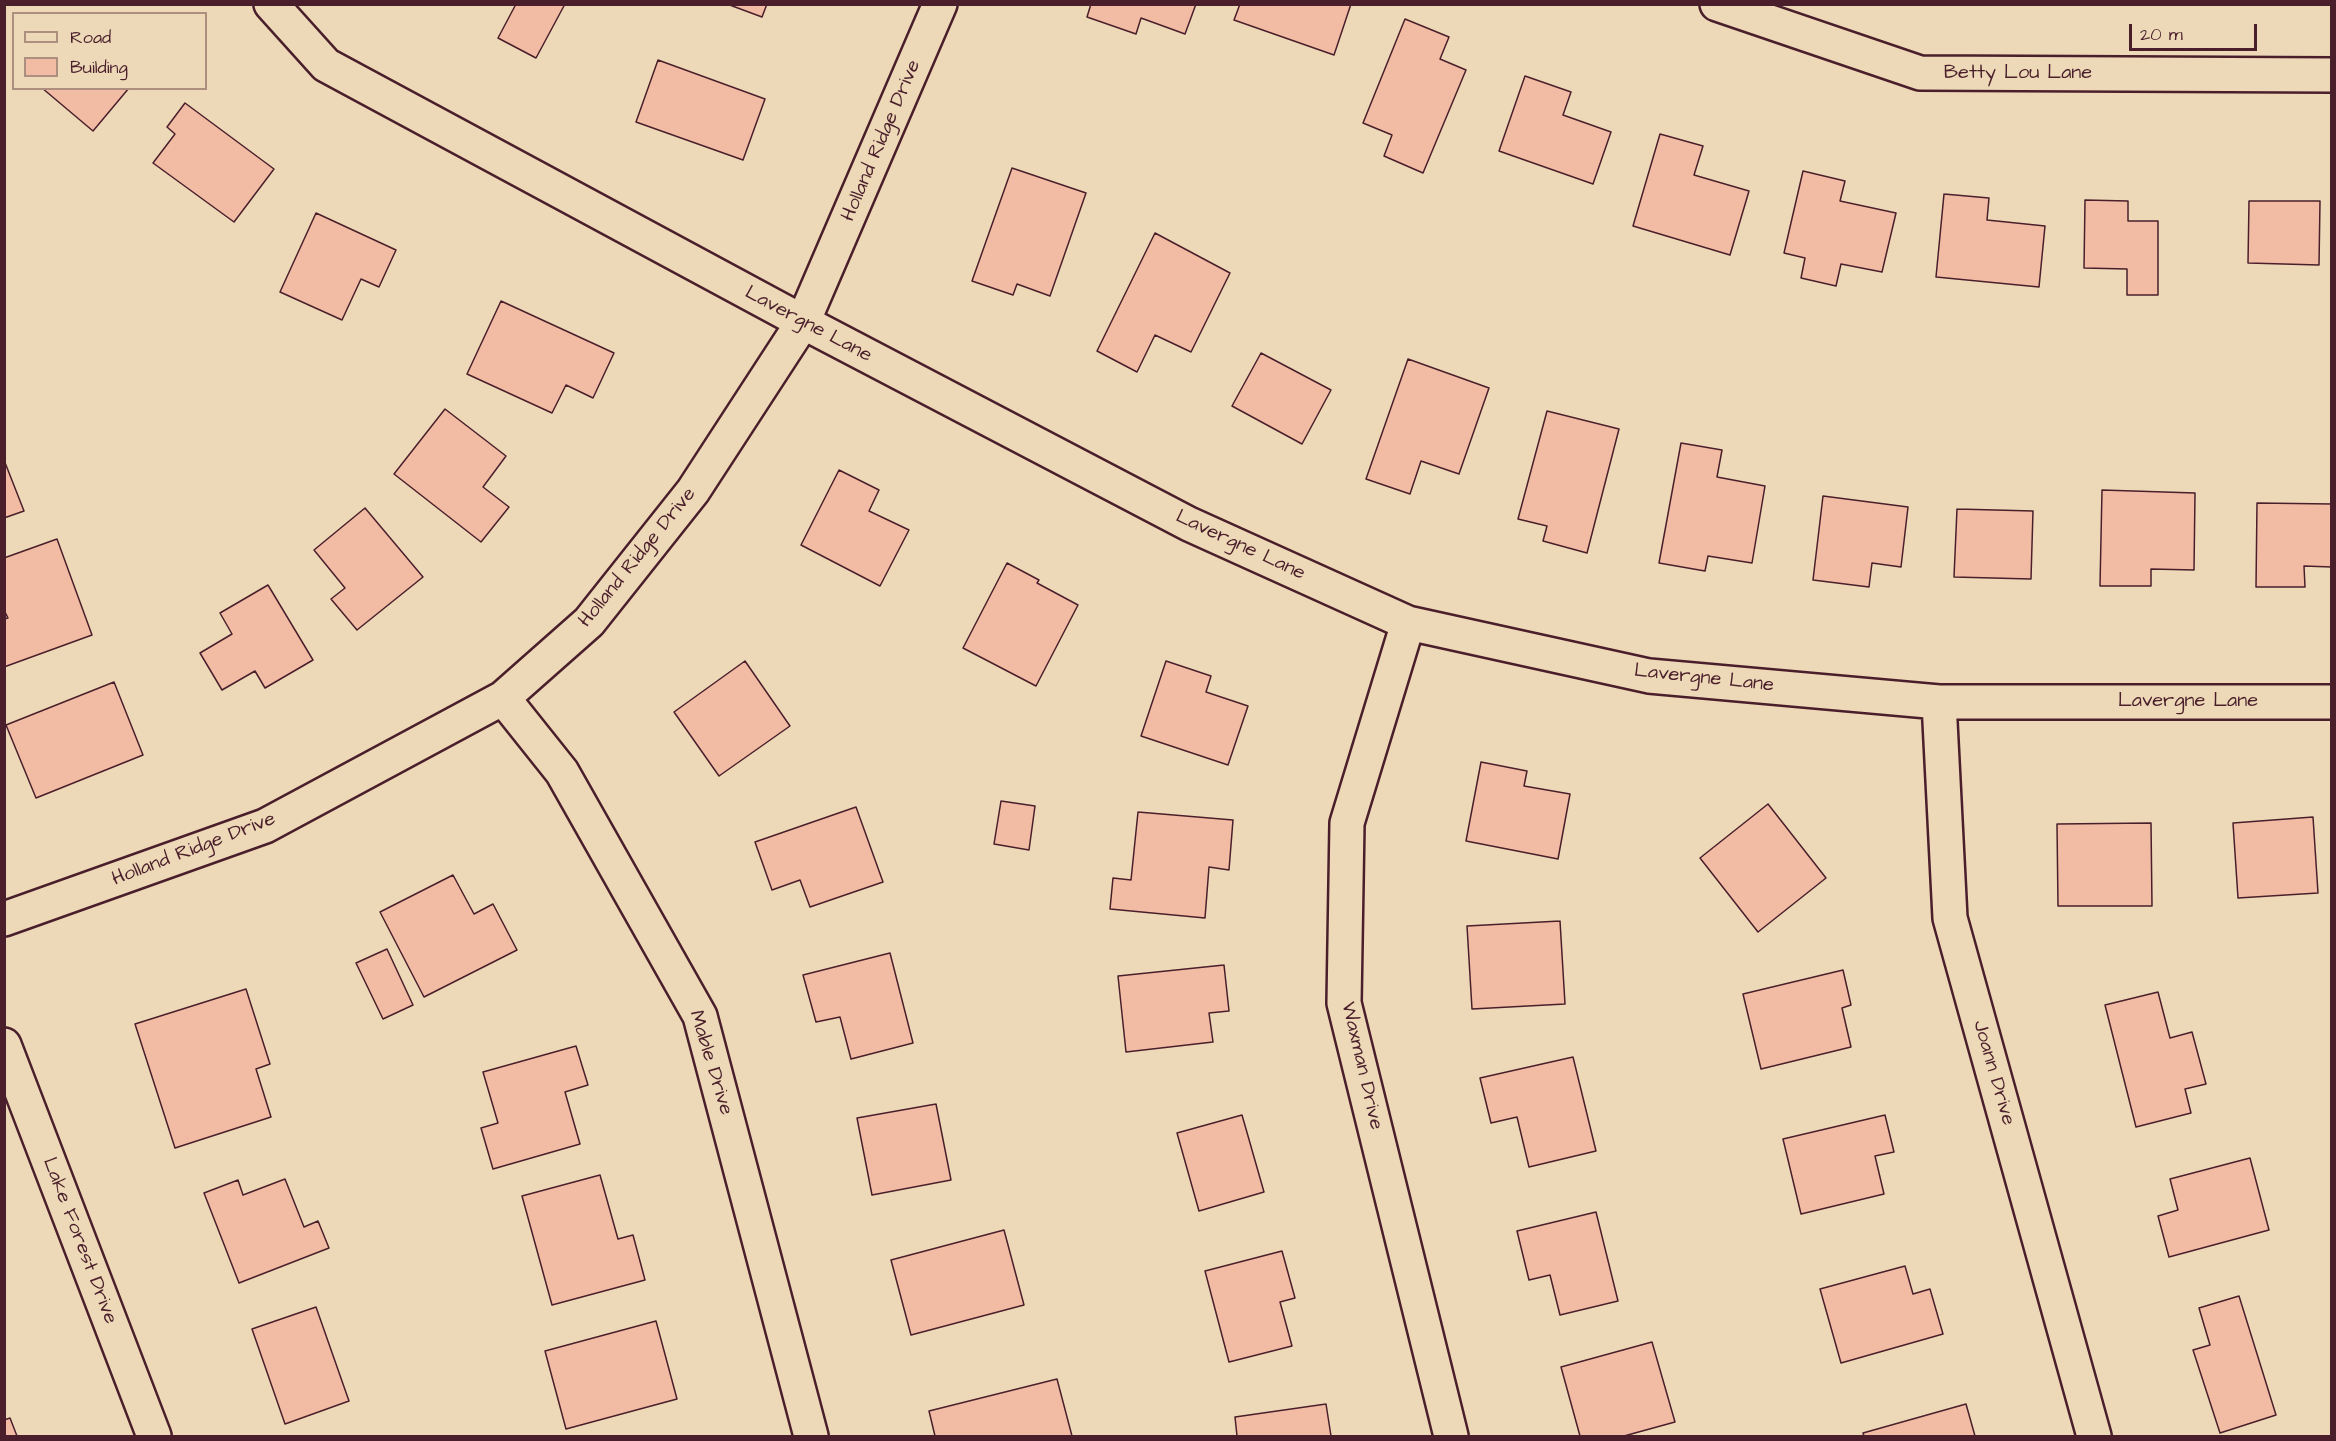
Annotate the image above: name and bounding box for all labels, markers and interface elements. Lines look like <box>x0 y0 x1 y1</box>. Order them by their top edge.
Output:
legend <box>12 12 207 90</box>
scale bar <box>2132 12 2260 50</box>
text: 20 m <box>2140 22 2183 47</box>
text: Road <box>70 25 111 50</box>
text: Building <box>70 55 128 80</box>
street label: Holland Ridge Drive <box>837 57 927 225</box>
street label: Betty Lou Lane <box>1944 62 2092 86</box>
street label: Lavergne Lane <box>740 281 876 369</box>
street label: Holland Ridge Drive <box>574 483 702 633</box>
street label: Lavergne Lane <box>1171 505 1309 587</box>
street label: Lavergne Lane <box>1633 660 1775 698</box>
street label: Lavergne Lane <box>2118 690 2258 714</box>
street label: Holland Ridge Drive <box>109 808 279 892</box>
street label: Waxman Drive <box>1335 1000 1387 1132</box>
street label: Mable Drive <box>683 1008 737 1118</box>
street label: Joann Drive <box>1967 1018 2019 1128</box>
street label: Lake Forest Drive <box>36 1154 122 1328</box>

